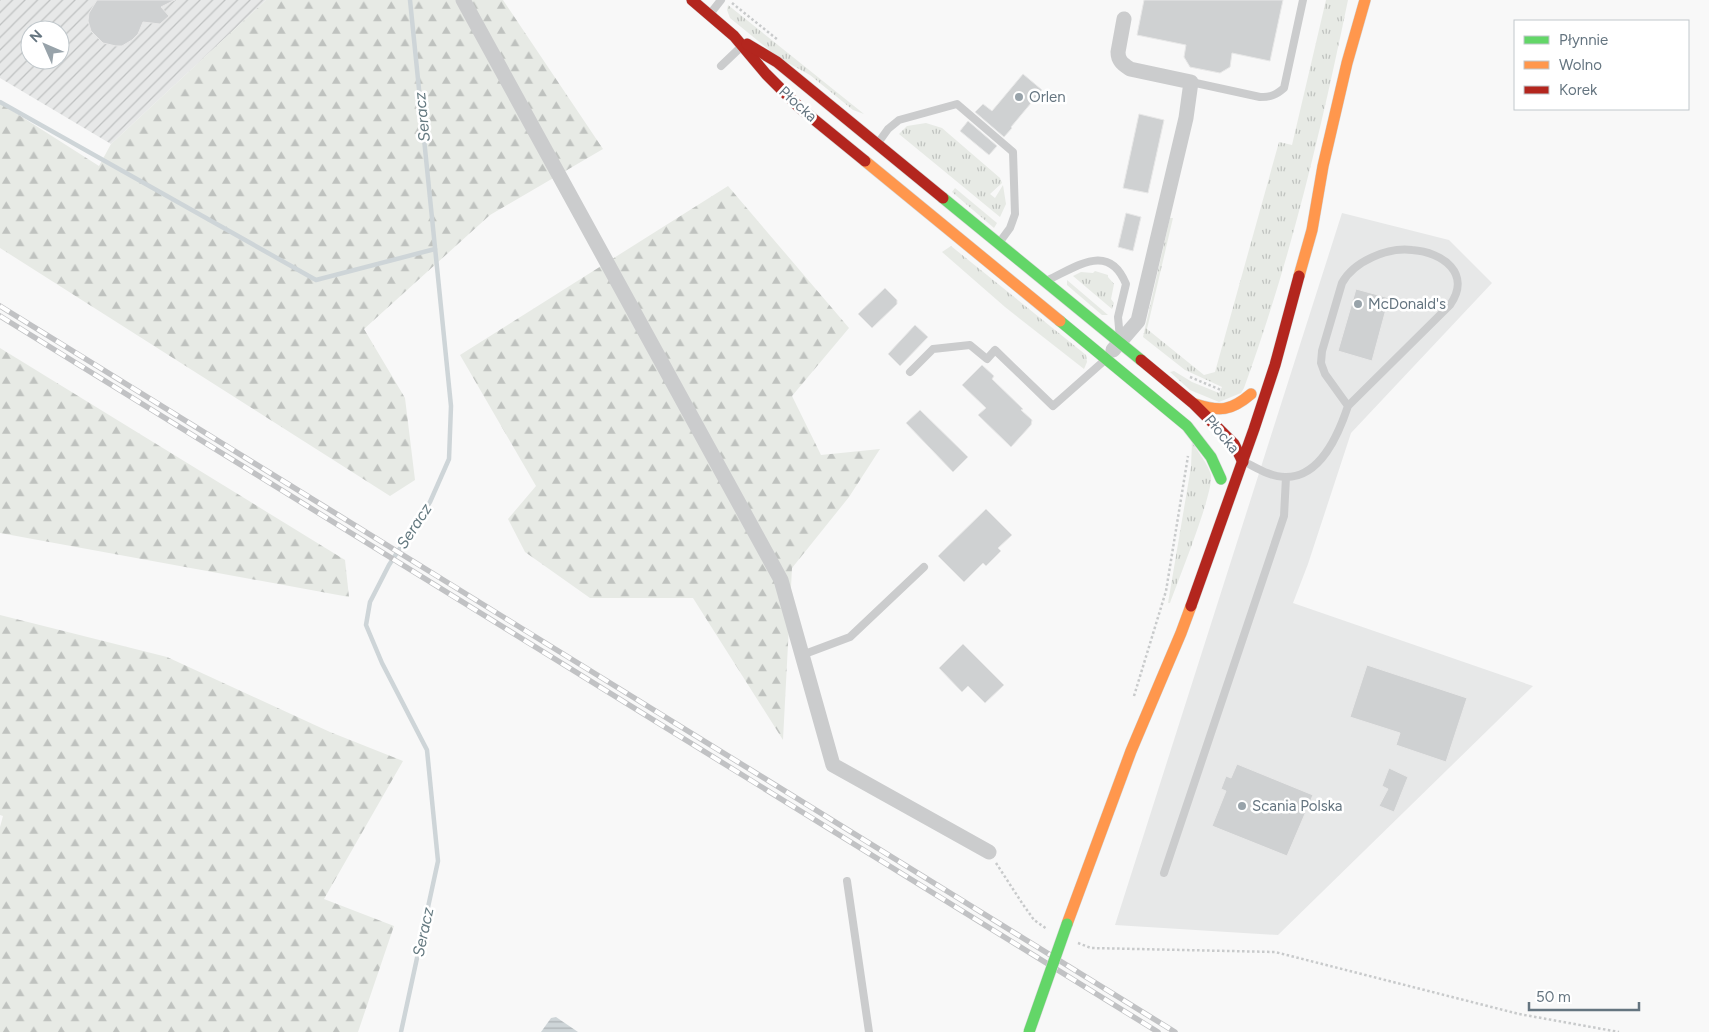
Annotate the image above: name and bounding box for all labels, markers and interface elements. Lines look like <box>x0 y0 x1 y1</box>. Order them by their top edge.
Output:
north arrow <box>20 20 70 70</box>
legend <box>1514 20 1689 110</box>
text: N <box>26 26 46 46</box>
text: Płynnie <box>1559 31 1608 49</box>
text: Wolno <box>1559 56 1602 74</box>
text: Korek <box>1559 81 1598 99</box>
street label: Płocka <box>775 82 821 126</box>
place label: Orlen <box>1029 88 1066 106</box>
water label: Seracz <box>410 91 434 143</box>
marker: Orlen <box>1013 91 1025 103</box>
place label: McDonald's <box>1368 295 1446 313</box>
marker: McDonald's <box>1352 298 1364 310</box>
street label: Płocka <box>1201 411 1243 457</box>
water label: Seracz <box>392 500 436 552</box>
place label: Scania Polska <box>1252 797 1342 815</box>
marker: Scania Polska <box>1236 800 1248 812</box>
water label: Seracz <box>409 905 438 958</box>
scale bar <box>1529 980 1639 1012</box>
text: 50 m <box>1536 988 1571 1006</box>

